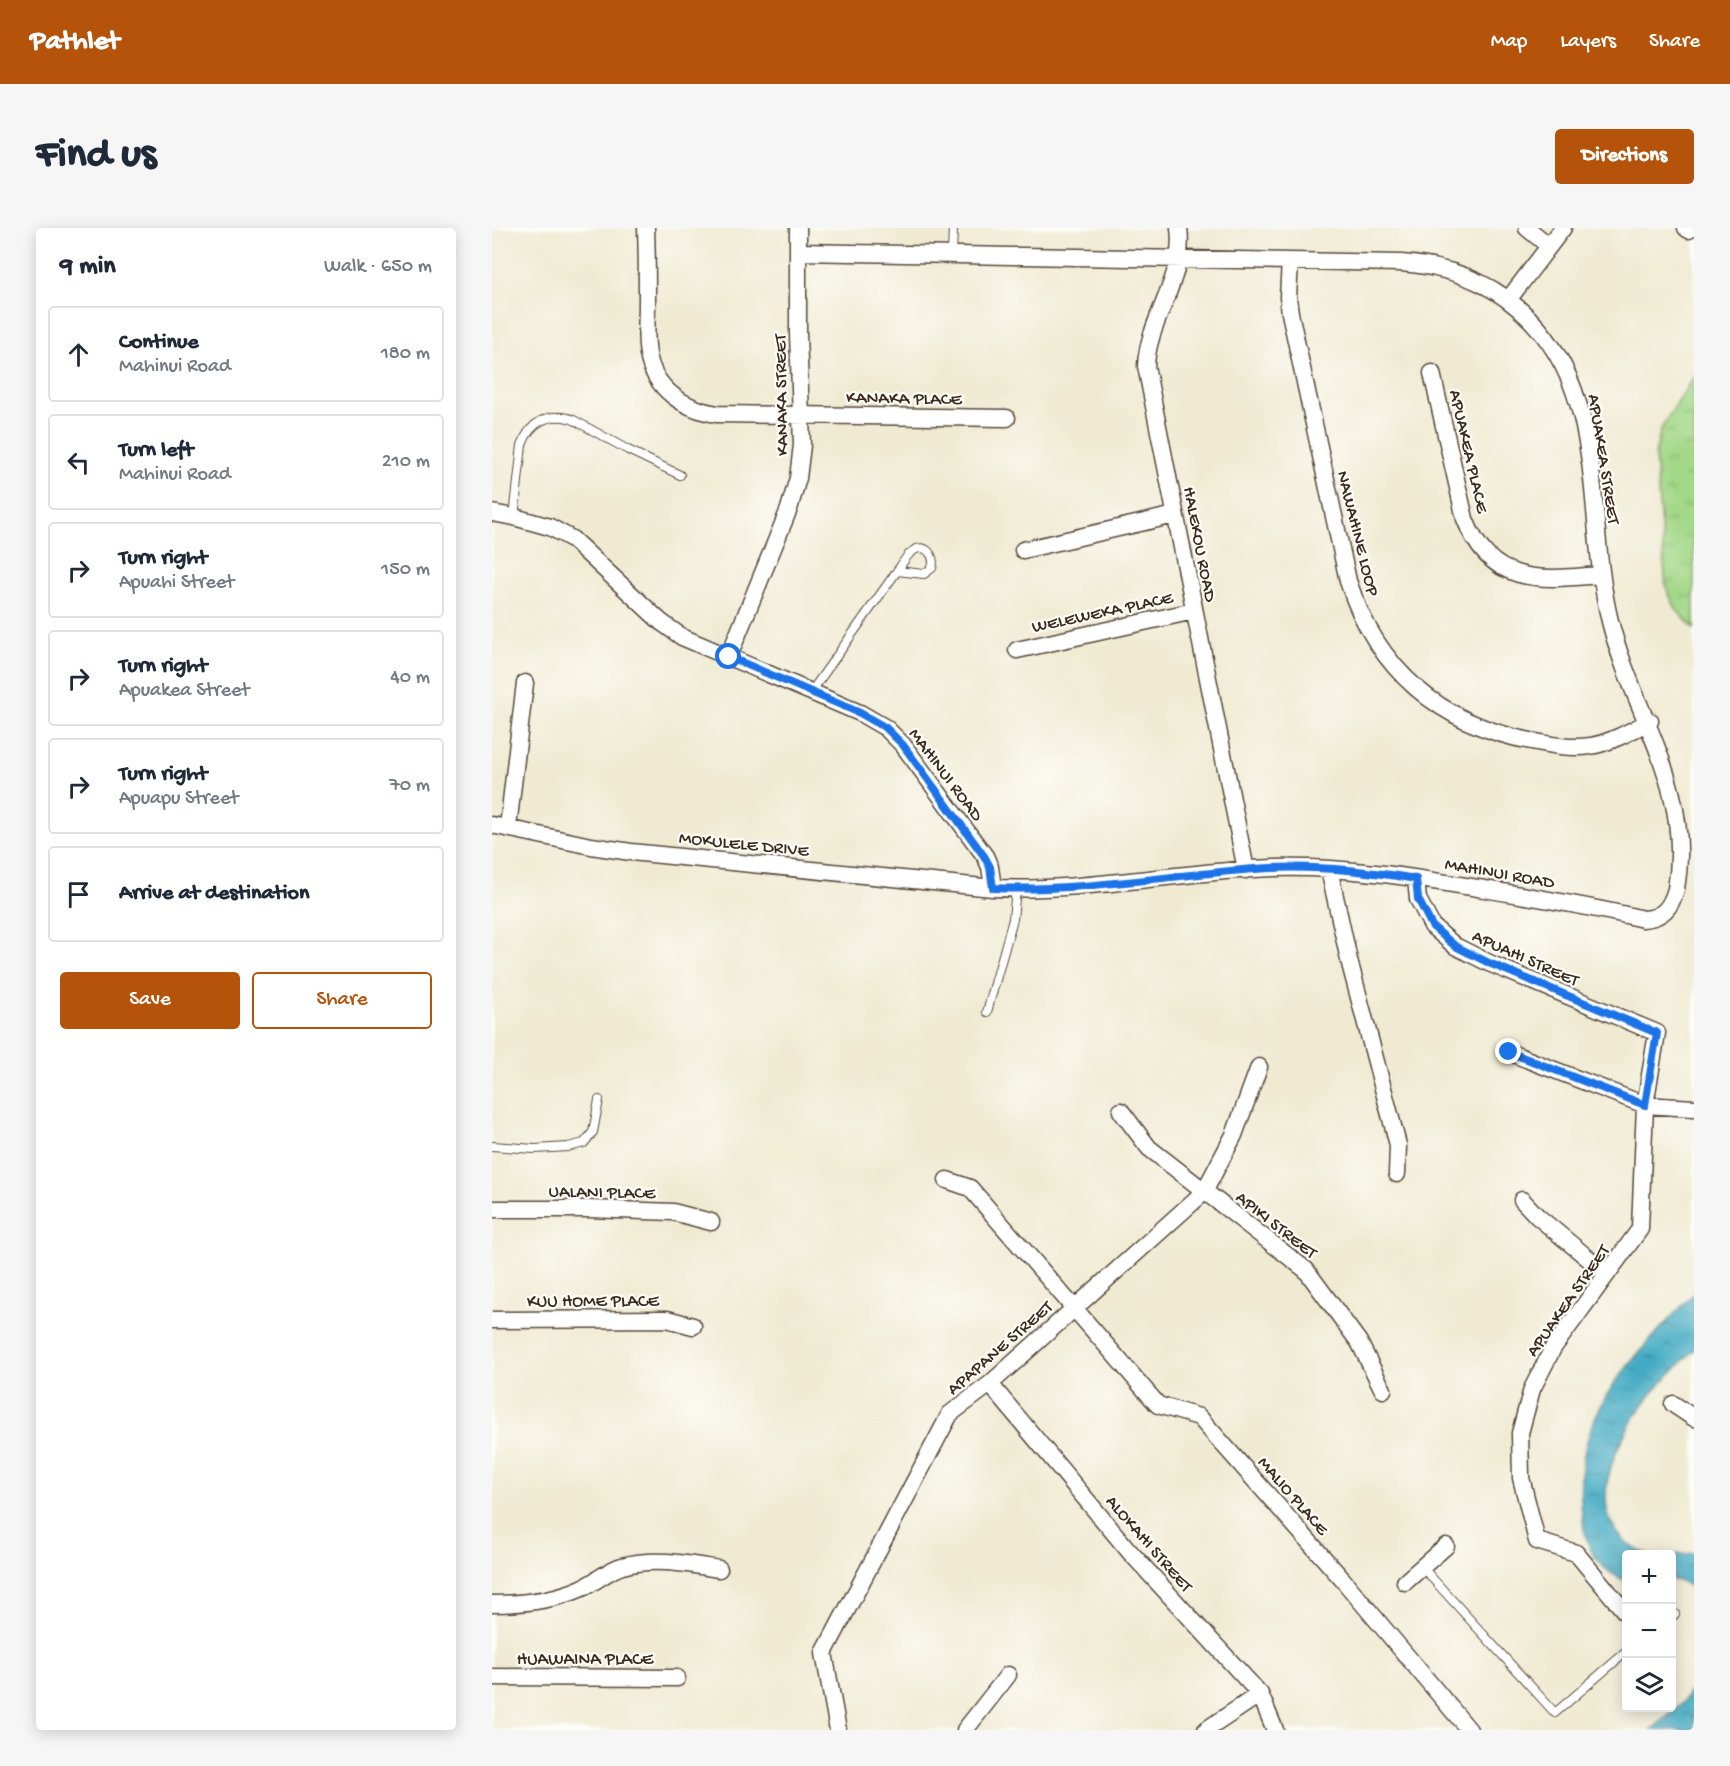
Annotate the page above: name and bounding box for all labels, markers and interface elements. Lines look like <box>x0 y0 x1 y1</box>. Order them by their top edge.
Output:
text: Pathlet <box>30 26 120 59</box>
text: Map <box>1491 30 1527 55</box>
text: Layers <box>1560 30 1616 55</box>
text: Share <box>1649 30 1700 55</box>
button: Directions <box>1555 129 1694 184</box>
text: Find us <box>36 132 156 181</box>
text: 9 min <box>60 252 116 283</box>
text: Walk · 650 m <box>324 256 432 279</box>
text: Continue <box>119 330 199 356</box>
street label: KANAKA STREET <box>771 333 794 456</box>
icon: ahead <box>62 338 95 371</box>
text: 180 m <box>381 343 430 366</box>
text: Mahinui Road <box>119 356 231 379</box>
street label: KANAKA PLACE <box>846 388 963 411</box>
street label: APUAKEA PLACE <box>1443 388 1492 516</box>
street label: APUAKEA STREET <box>1582 393 1623 527</box>
text: Turn left <box>119 438 193 464</box>
icon: left <box>62 446 95 479</box>
text: 210 m <box>382 451 430 474</box>
text: Mahinui Road <box>119 464 231 487</box>
street label: NAWAHINE LOOP <box>1331 469 1383 599</box>
street label: HALEKOU ROAD <box>1177 485 1220 604</box>
text: Turn right <box>119 546 207 572</box>
icon: right <box>62 554 95 587</box>
text: 150 m <box>381 559 430 582</box>
text: Apuahi Street <box>119 572 234 595</box>
street label: WELEWEKA PLACE <box>1030 588 1176 639</box>
route start <box>715 643 741 669</box>
text: Turn right <box>119 654 207 680</box>
icon: right <box>62 662 95 695</box>
text: 40 m <box>390 667 430 690</box>
text: Apuakea Street <box>119 680 250 703</box>
street label: MAHINUI ROAD <box>903 725 987 826</box>
text: Turn right <box>119 762 207 788</box>
icon: right <box>62 770 95 803</box>
text: 70 m <box>389 775 430 798</box>
text: Apuapu Street <box>119 788 238 811</box>
street label: MOKULELE DRIVE <box>678 828 810 863</box>
street label: MAHINUI ROAD <box>1443 854 1556 894</box>
icon: arrive <box>62 878 95 911</box>
text: Arrive at destination <box>119 881 309 907</box>
street label: APUAHI STREET <box>1468 926 1583 993</box>
button: Save <box>60 972 240 1029</box>
button: Share <box>252 972 432 1029</box>
route end <box>1495 1038 1521 1064</box>
street label: UALANI PLACE <box>548 1182 656 1205</box>
street label: APIKI STREET <box>1231 1188 1321 1265</box>
street label: APUAKEA STREET <box>1523 1241 1616 1361</box>
street label: KUU HOME PLACE <box>527 1292 660 1313</box>
street label: APAPANE STREET <box>944 1297 1059 1400</box>
street label: MALIO PLACE <box>1252 1453 1332 1541</box>
street label: ALOKAHI STREET <box>1100 1492 1197 1598</box>
map controls <box>1622 1550 1676 1712</box>
button: + <box>1622 1550 1676 1604</box>
button: − <box>1622 1604 1676 1658</box>
street label: HUAWAINA PLACE <box>517 1650 654 1671</box>
button: layers <box>1622 1658 1676 1712</box>

